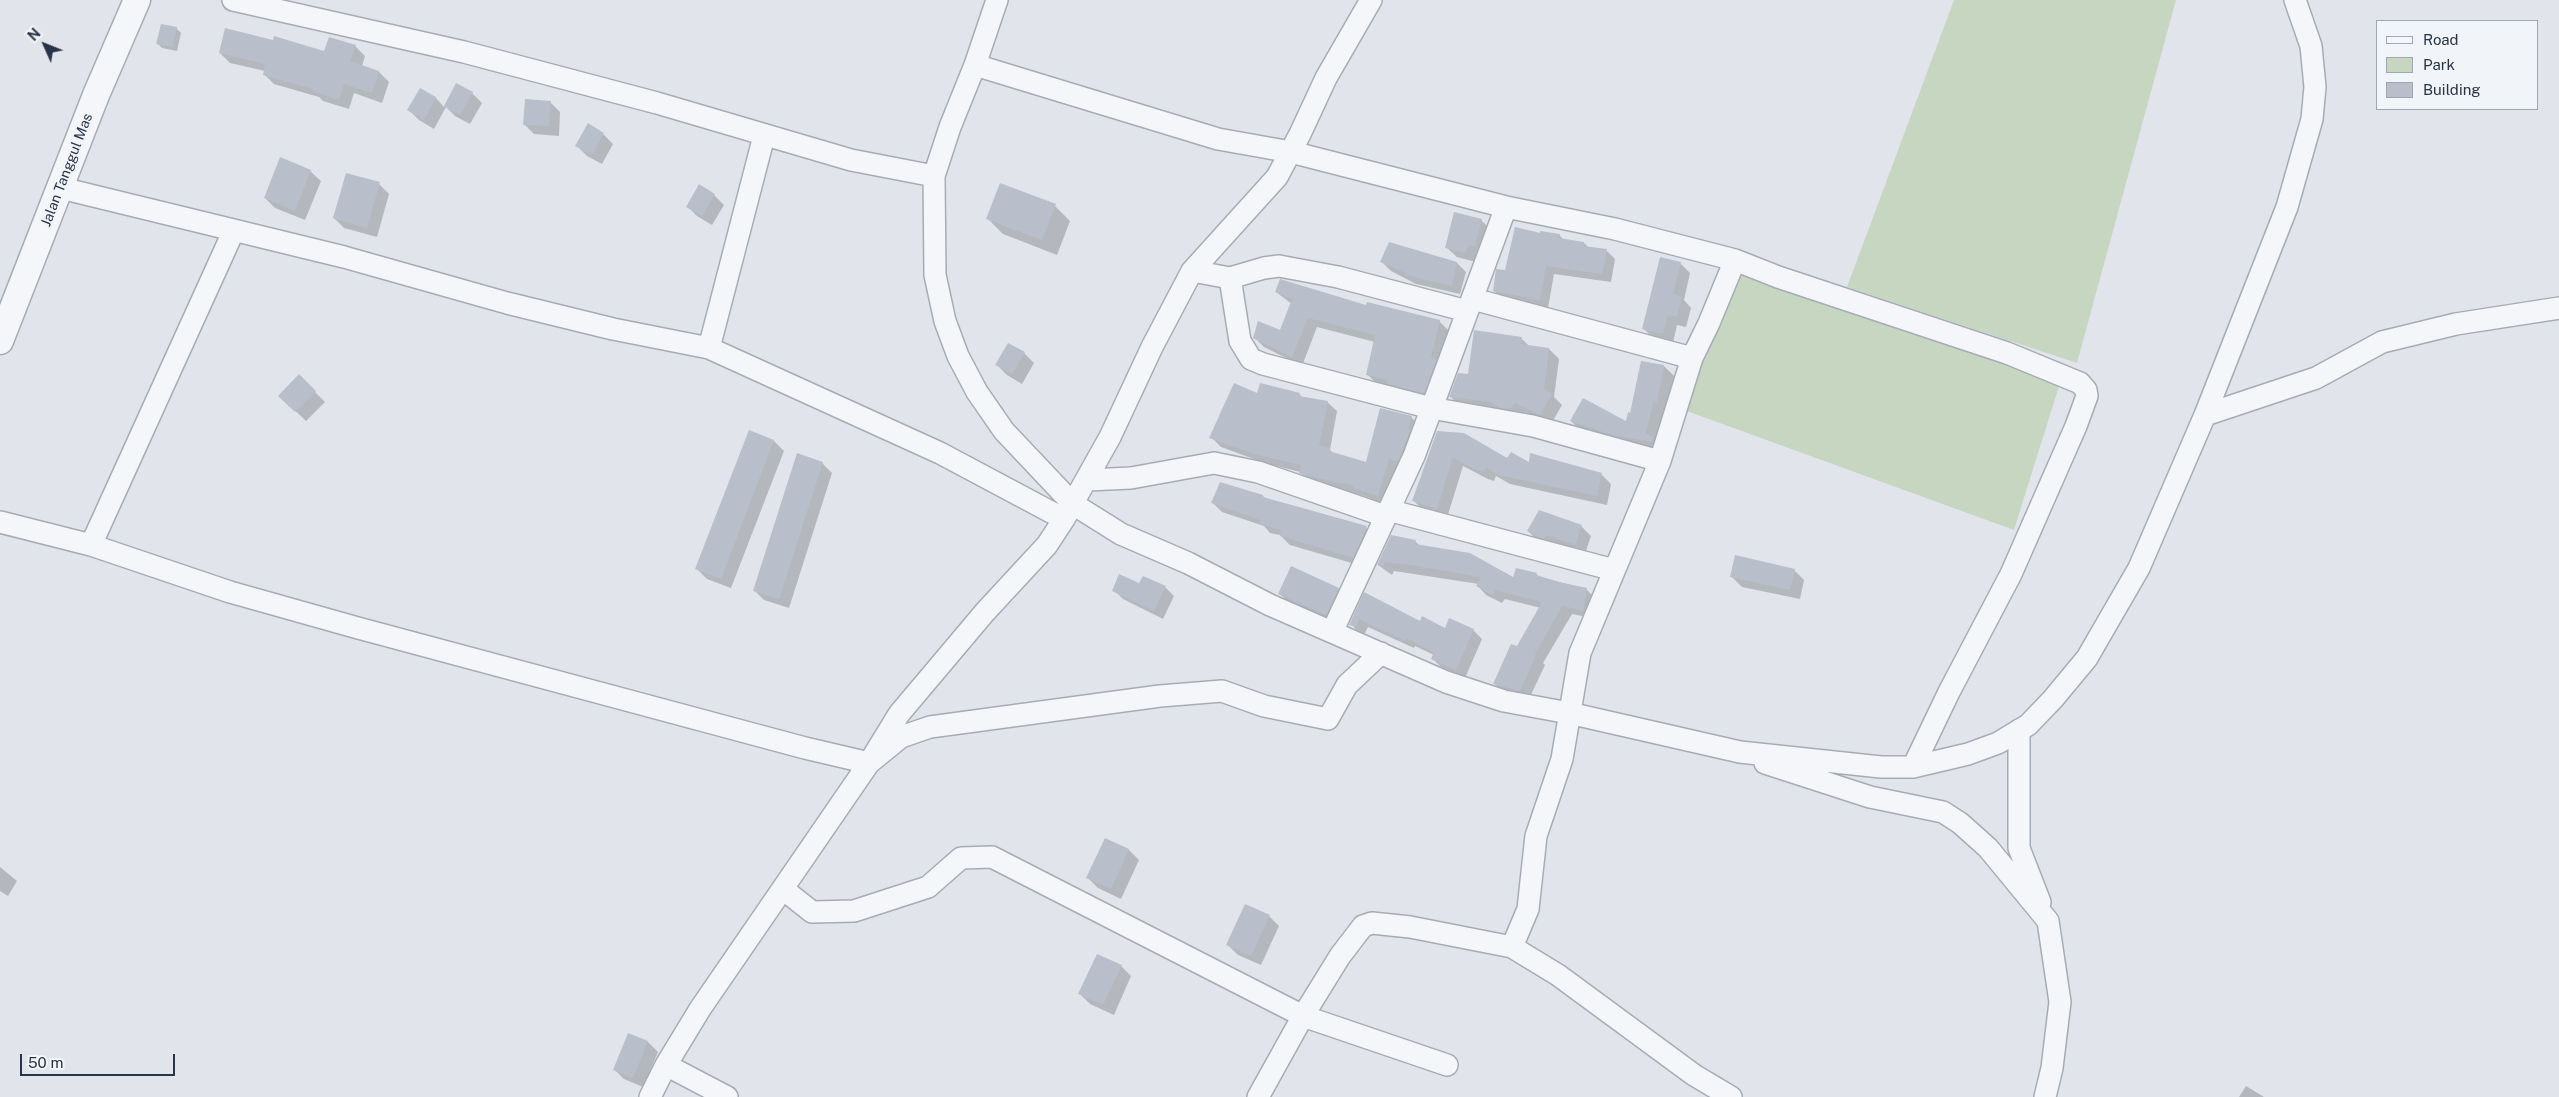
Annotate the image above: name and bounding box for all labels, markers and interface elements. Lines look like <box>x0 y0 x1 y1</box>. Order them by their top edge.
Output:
north arrow <box>20 20 70 70</box>
legend <box>2376 20 2539 110</box>
text: N <box>25 25 44 44</box>
text: Road <box>2423 31 2459 48</box>
text: Park <box>2423 56 2455 73</box>
text: Building <box>2423 81 2481 98</box>
street label: Jalan Tanggul Mas <box>38 111 96 229</box>
scale bar <box>22 1044 178 1076</box>
text: 50 m <box>28 1054 63 1071</box>

